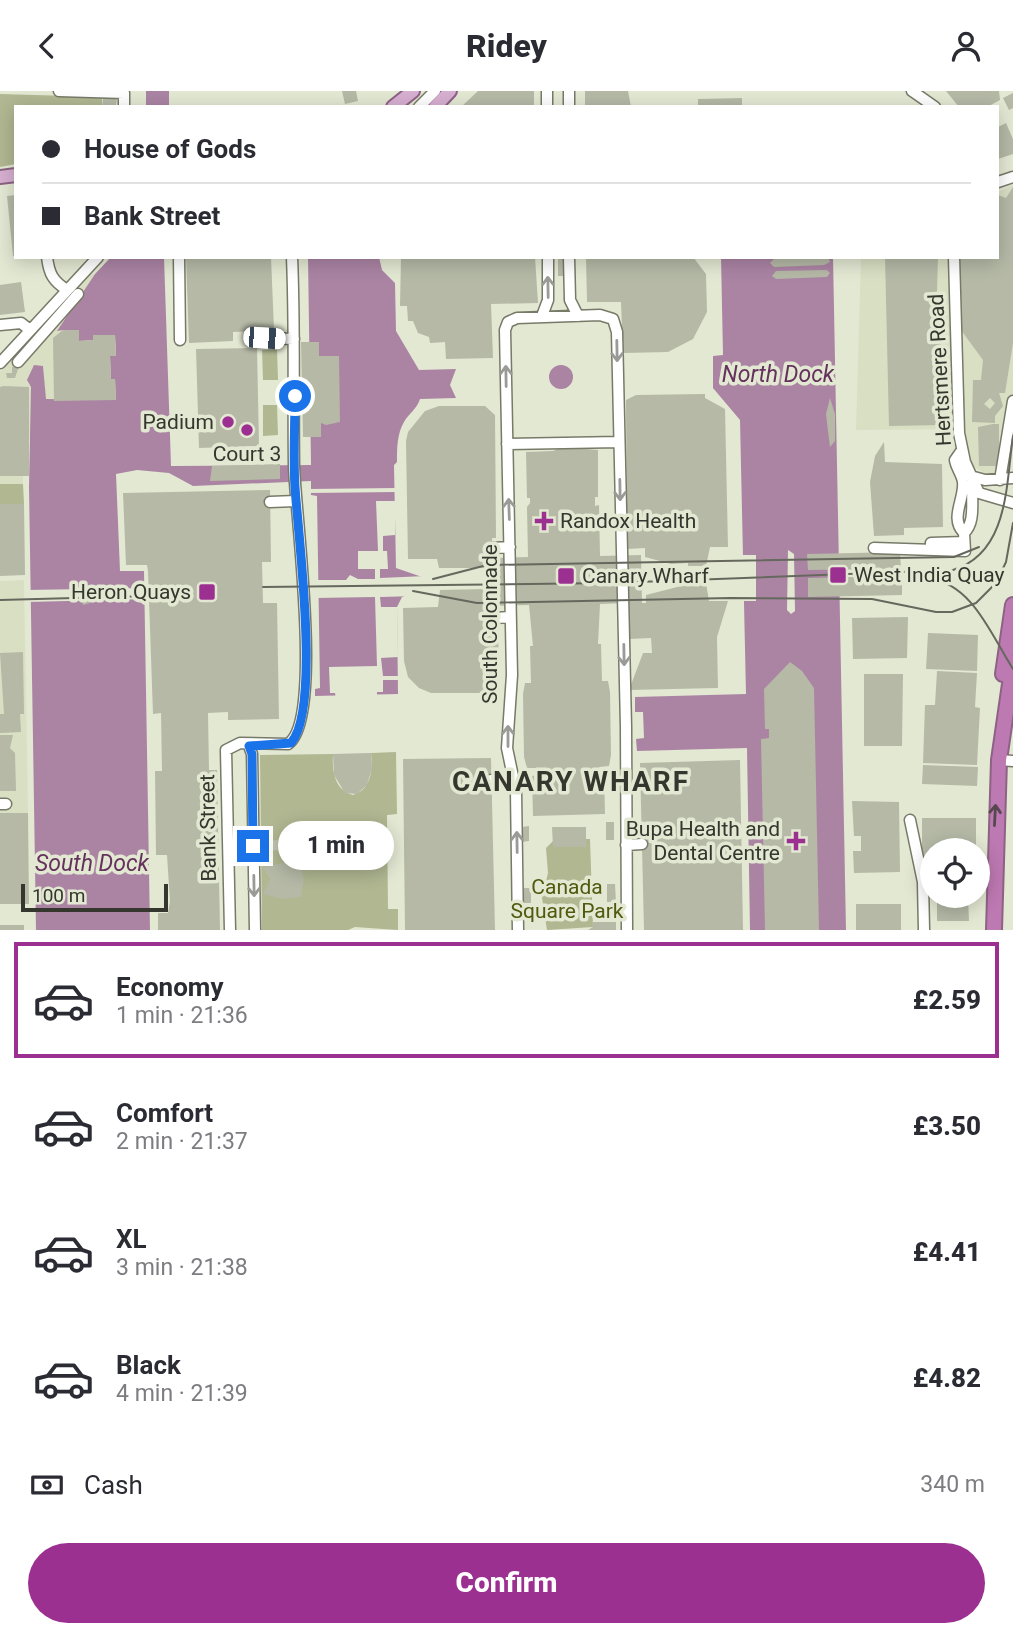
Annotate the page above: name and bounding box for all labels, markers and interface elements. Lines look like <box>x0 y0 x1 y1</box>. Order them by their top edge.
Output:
icon: back <box>28 27 66 65</box>
text: Ridey <box>466 27 547 65</box>
icon: person <box>947 27 985 65</box>
text: House of Gods <box>84 134 256 164</box>
text: Bank Street <box>84 201 220 231</box>
one-way arrow <box>541 276 555 299</box>
street label: Hertsmere Road <box>924 293 956 447</box>
car <box>243 326 286 350</box>
one-way arrow <box>611 339 624 362</box>
water label: North Dock <box>722 361 835 388</box>
one-way arrow <box>499 365 513 388</box>
route start <box>279 380 311 412</box>
place label: Padium <box>142 410 214 434</box>
marker: Padium <box>220 414 236 430</box>
marker: Court 3 <box>239 422 255 438</box>
place label: Court 3 <box>213 442 281 466</box>
one-way arrow <box>613 478 627 501</box>
one-way arrow <box>503 498 516 521</box>
place label: Randox Health <box>560 509 696 533</box>
marker: Randox Health <box>534 511 554 531</box>
street label: South Colonnade <box>478 544 502 704</box>
place label: West India Quay <box>854 563 1005 587</box>
place label: Canary Wharf <box>582 564 709 588</box>
marker: West India Quay <box>828 565 848 585</box>
marker: Canary Wharf <box>556 566 576 586</box>
place label: Heron Quays <box>71 580 191 604</box>
marker: Heron Quays <box>197 582 217 602</box>
one-way arrow <box>617 643 631 666</box>
one-way arrow <box>501 725 515 748</box>
district label: CANARY WHARF <box>452 765 690 798</box>
street label: Bank Street <box>195 774 221 882</box>
one-way arrow <box>989 804 1002 827</box>
place label: Bupa Health and Dental Centre <box>626 817 780 865</box>
callout: 1 min <box>278 821 393 871</box>
route end <box>237 830 269 862</box>
one-way arrow <box>510 831 524 854</box>
marker: Bupa Health and Dental Centre <box>786 831 806 851</box>
text: 1 min <box>307 832 365 859</box>
map controls <box>920 838 990 908</box>
button: locate <box>920 838 990 908</box>
water label: South Dock <box>35 850 150 877</box>
one-way arrow <box>247 875 261 898</box>
park label: Canada Square Park <box>511 875 624 923</box>
scale bar <box>21 881 168 913</box>
text: 100 m <box>32 884 85 907</box>
icon: car <box>32 969 95 1032</box>
text: Economy <box>116 972 223 1002</box>
text: £2.59 <box>913 985 981 1015</box>
text: 1 min · 21:36 <box>116 1002 248 1029</box>
icon: car <box>32 1095 95 1158</box>
text: Comfort <box>116 1098 213 1128</box>
text: £3.50 <box>913 1111 981 1141</box>
text: 2 min · 21:37 <box>116 1128 248 1155</box>
icon: car <box>32 1221 95 1284</box>
text: XL <box>116 1224 147 1254</box>
text: £4.41 <box>913 1237 981 1267</box>
text: 3 min · 21:38 <box>116 1254 248 1281</box>
icon: car <box>32 1347 95 1410</box>
text: Black <box>116 1350 181 1380</box>
text: £4.82 <box>913 1363 981 1393</box>
text: 4 min · 21:39 <box>116 1380 248 1407</box>
icon: cash <box>28 1466 66 1504</box>
text: Cash <box>84 1470 143 1500</box>
text: 340 m <box>920 1471 985 1498</box>
button: Confirm <box>28 1543 985 1623</box>

